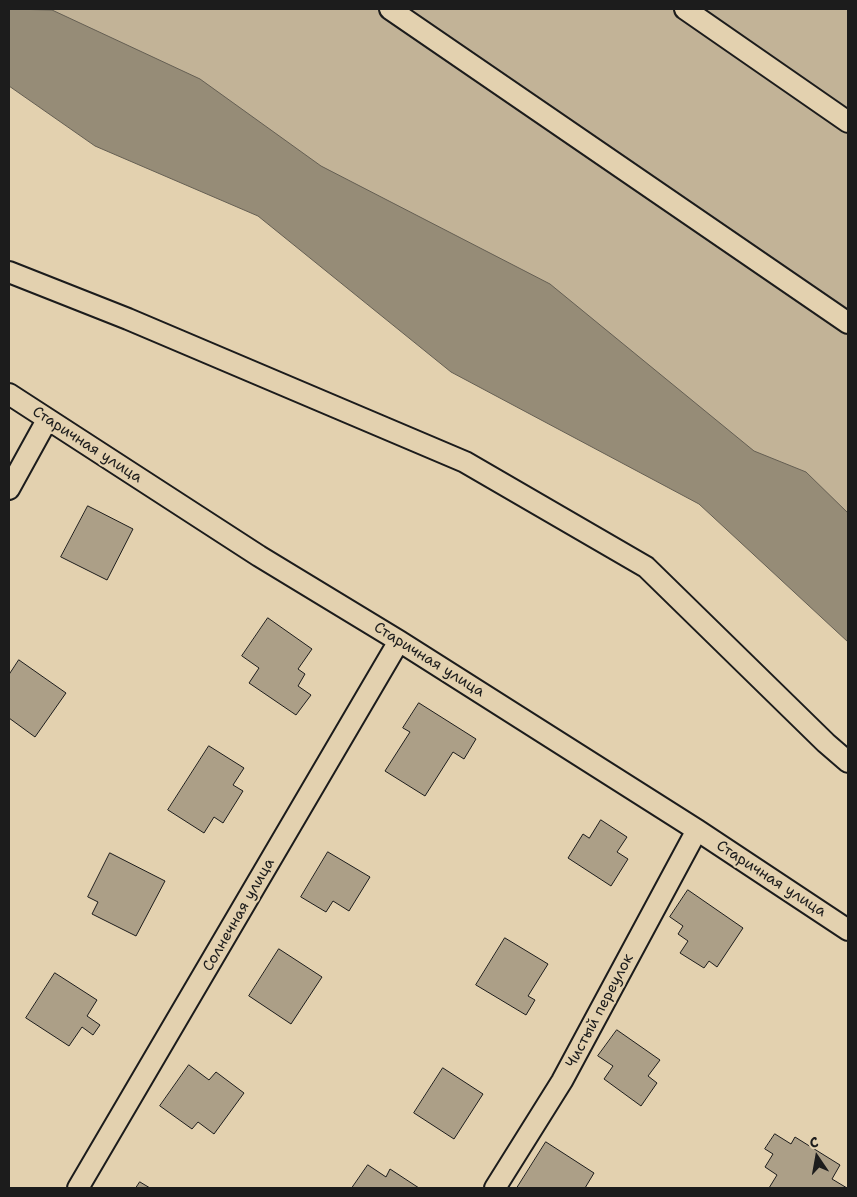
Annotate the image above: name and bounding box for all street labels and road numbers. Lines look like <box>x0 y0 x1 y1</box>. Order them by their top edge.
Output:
street label: Старичная улица <box>29 403 145 487</box>
street label: Старичная улица <box>370 619 488 701</box>
street label: Старичная улица <box>713 837 829 921</box>
street label: Солнечная улица <box>199 855 279 975</box>
street label: Чистый переулок <box>562 951 638 1071</box>

